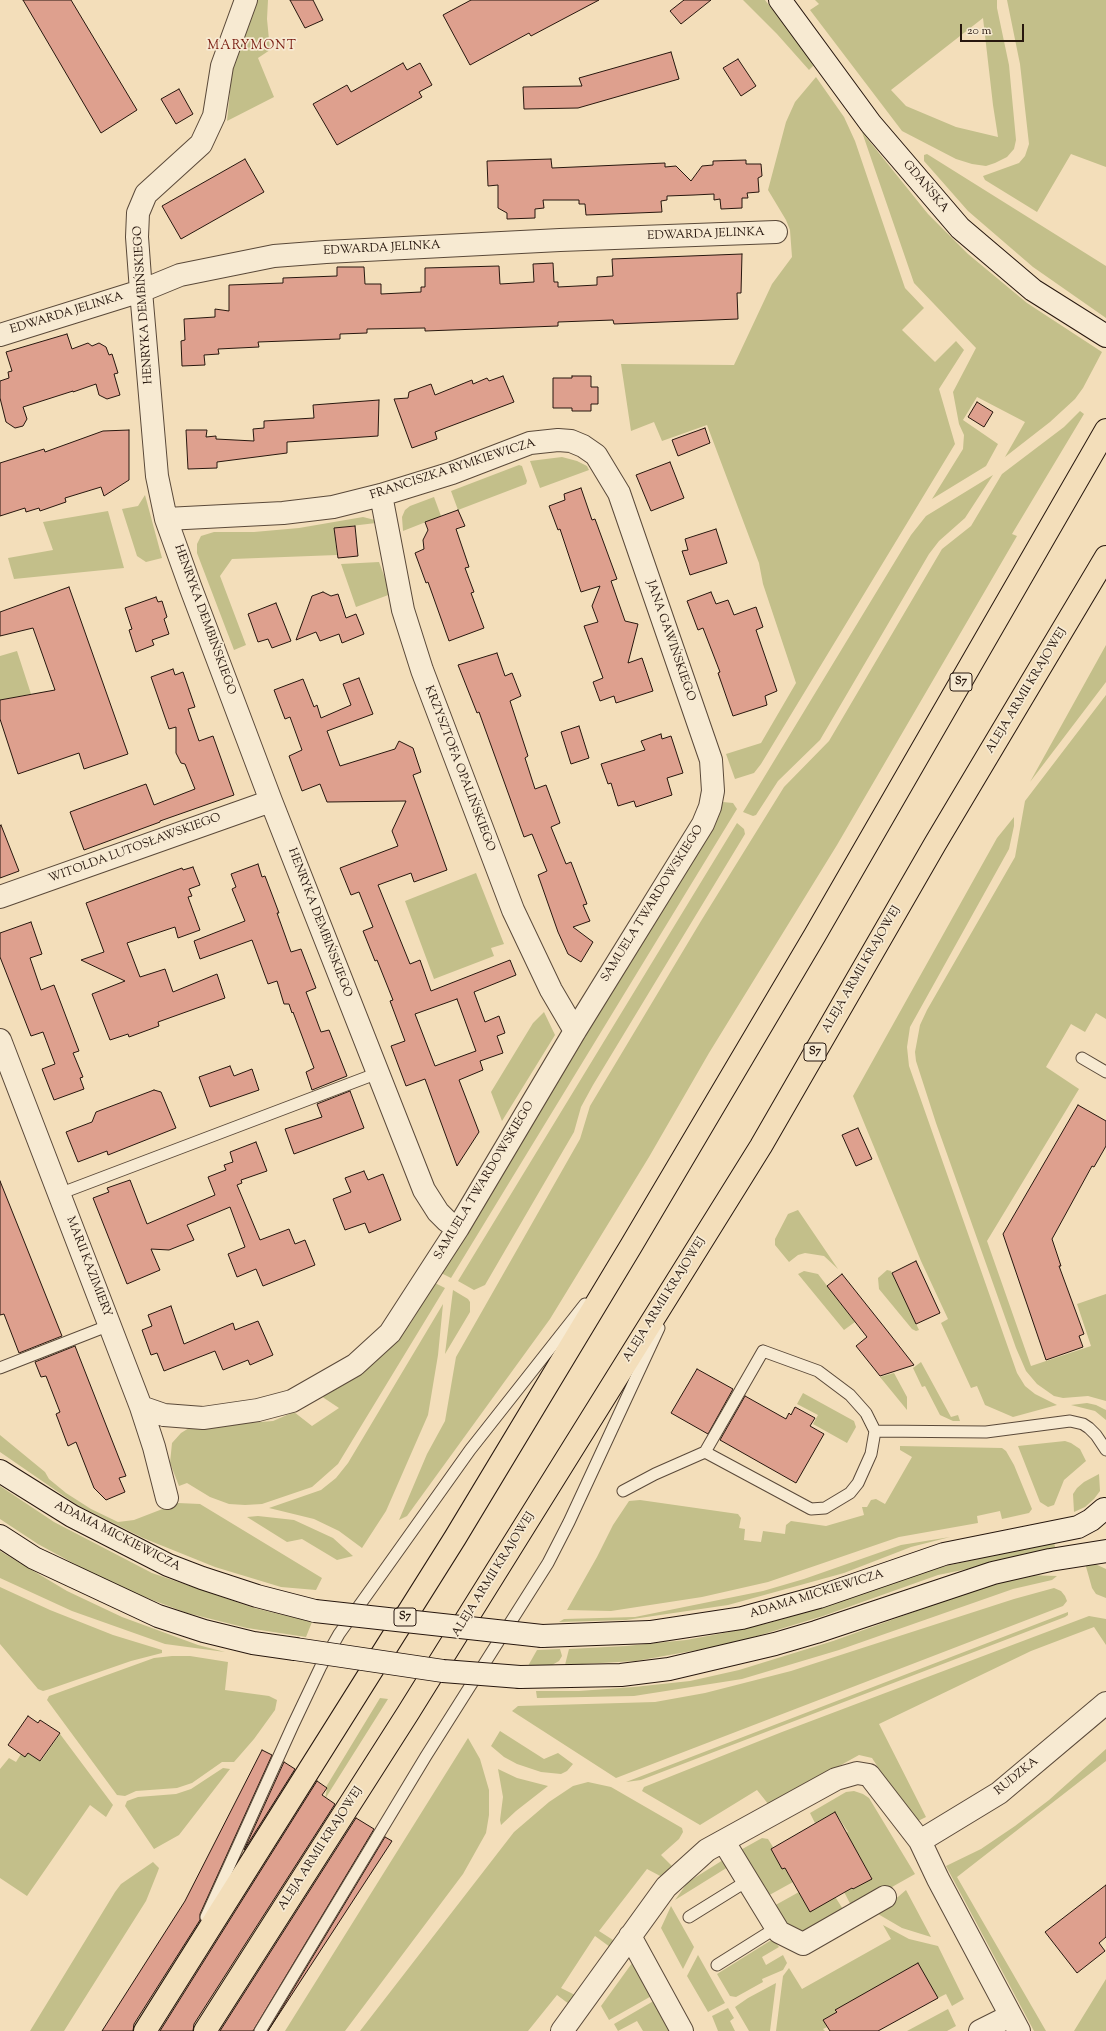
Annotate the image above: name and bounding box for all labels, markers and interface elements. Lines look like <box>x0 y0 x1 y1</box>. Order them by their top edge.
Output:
scale bar <box>962 16 1026 42</box>
text: 20 m <box>967 22 991 40</box>
district label: MARYMONT <box>207 39 297 55</box>
street label: GDAŃSKA <box>899 158 951 216</box>
street label: HENRYKA DEMBIŃSKIEGO <box>131 225 157 385</box>
street label: EDWARDA JELINKA <box>647 226 765 244</box>
street label: EDWARDA JELINKA <box>323 239 441 259</box>
street label: EDWARDA JELINKA <box>9 290 125 338</box>
street label: FRANCISZKA RYMKIEWICZA <box>368 436 538 504</box>
street label: HENRYKA DEMBIŃSKIEGO <box>170 543 238 697</box>
street label: JANA GAWIŃSKIEGO <box>643 579 697 703</box>
street label: ALEJA ARMII KRAJOWEJ <box>984 625 1070 757</box>
road number: S7 <box>950 673 972 691</box>
street label: KRZYSZTOFA OPALIŃSKIEGO <box>421 684 497 854</box>
street label: WITOLDA LUTOSŁAWSKIEGO <box>47 811 223 887</box>
street label: SAMUELA TWARDOWSKIEGO <box>599 823 707 985</box>
street label: HENRYKA DEMBIŃSKIEGO <box>284 846 354 1000</box>
street label: ALEJA ARMII KRAJOWEJ <box>820 904 904 1036</box>
road number: S7 <box>804 1043 826 1061</box>
street label: SAMUELA TWARDOWSKIEGO <box>432 1099 538 1263</box>
street label: MARII KAZIMIERY <box>62 1215 114 1319</box>
street label: ALEJA ARMII KRAJOWEJ <box>621 1235 709 1365</box>
street label: ADAMA MICKIEWICZA <box>51 1499 183 1575</box>
street label: ALEJA ARMII KRAJOWEJ <box>450 1510 538 1640</box>
street label: ADAMA MICKIEWICZA <box>748 1568 886 1622</box>
road number: S7 <box>394 1608 416 1626</box>
street label: RUDZKA <box>992 1755 1042 1799</box>
street label: ALEJA ARMII KRAJOWEJ <box>276 1785 366 1913</box>

